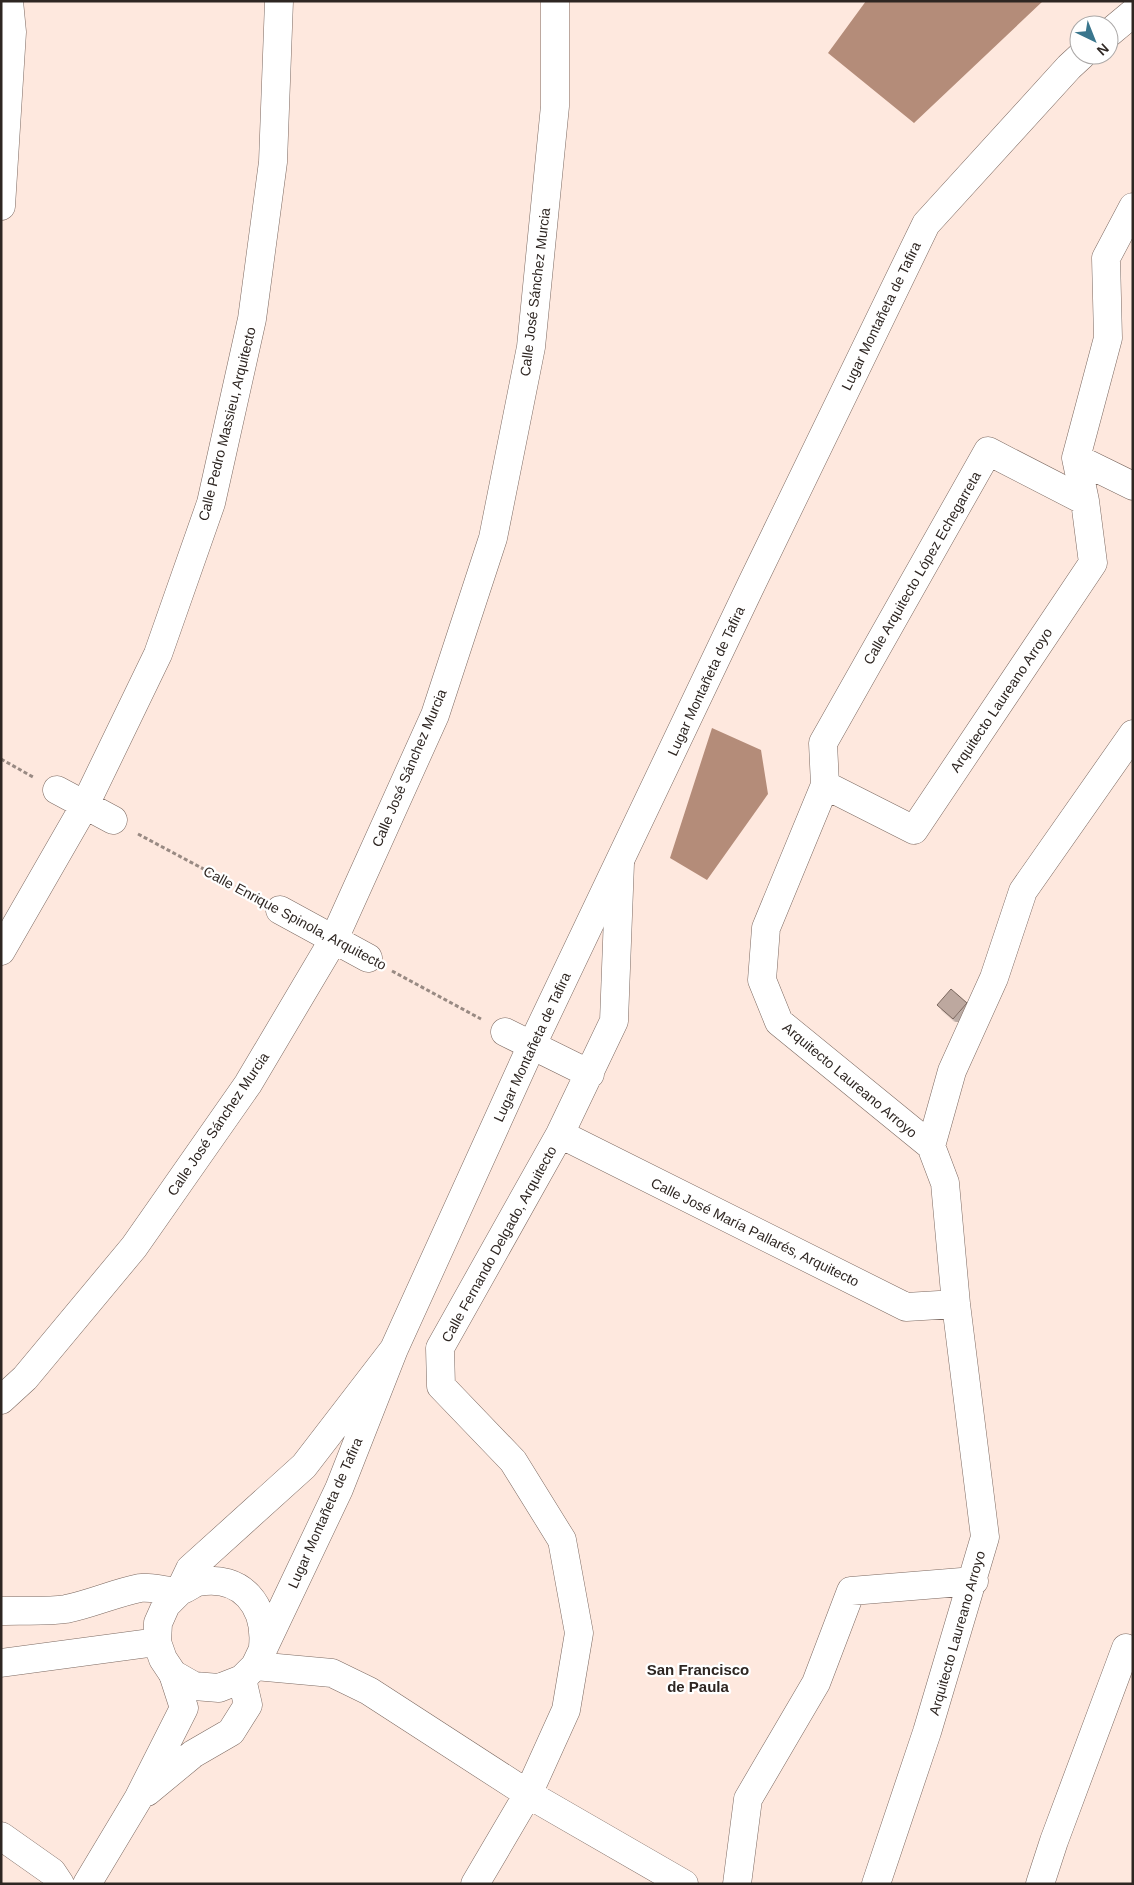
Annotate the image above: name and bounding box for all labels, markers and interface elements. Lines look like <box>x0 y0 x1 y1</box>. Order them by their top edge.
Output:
north arrow <box>1069 15 1119 65</box>
text: N <box>1094 40 1112 59</box>
street label: Calle José Sánchez Murcia <box>517 207 553 377</box>
street label: Lugar Montañeta de Tafira <box>838 239 924 393</box>
street label: Calle Pedro Massieu, Arquitecto <box>195 325 259 523</box>
street label: Calle Arquitecto López Echegarreta <box>860 468 984 667</box>
street label: Lugar Montañeta de Tafira <box>664 603 748 758</box>
street label: Arquitecto Laureano Arroyo <box>947 625 1055 775</box>
street label: Calle José Sánchez Murcia <box>368 687 450 849</box>
street label: Calle Enrique Spinola, Arquitecto <box>201 863 389 973</box>
street label: Lugar Montañeta de Tafira <box>490 969 574 1124</box>
street label: Arquitecto Laureano Arroyo <box>780 1019 921 1141</box>
street label: Calle José Sánchez Murcia <box>164 1049 272 1199</box>
street label: Calle Fernando Delgado, Arquitecto <box>438 1143 560 1345</box>
street label: Calle José María Pallarés, Arquitecto <box>648 1174 862 1290</box>
street label: Lugar Montañeta de Tafira <box>285 1435 366 1591</box>
street label: Arquitecto Laureano Arroyo <box>926 1549 988 1717</box>
district label: San Francisco de Paula <box>647 1661 749 1695</box>

